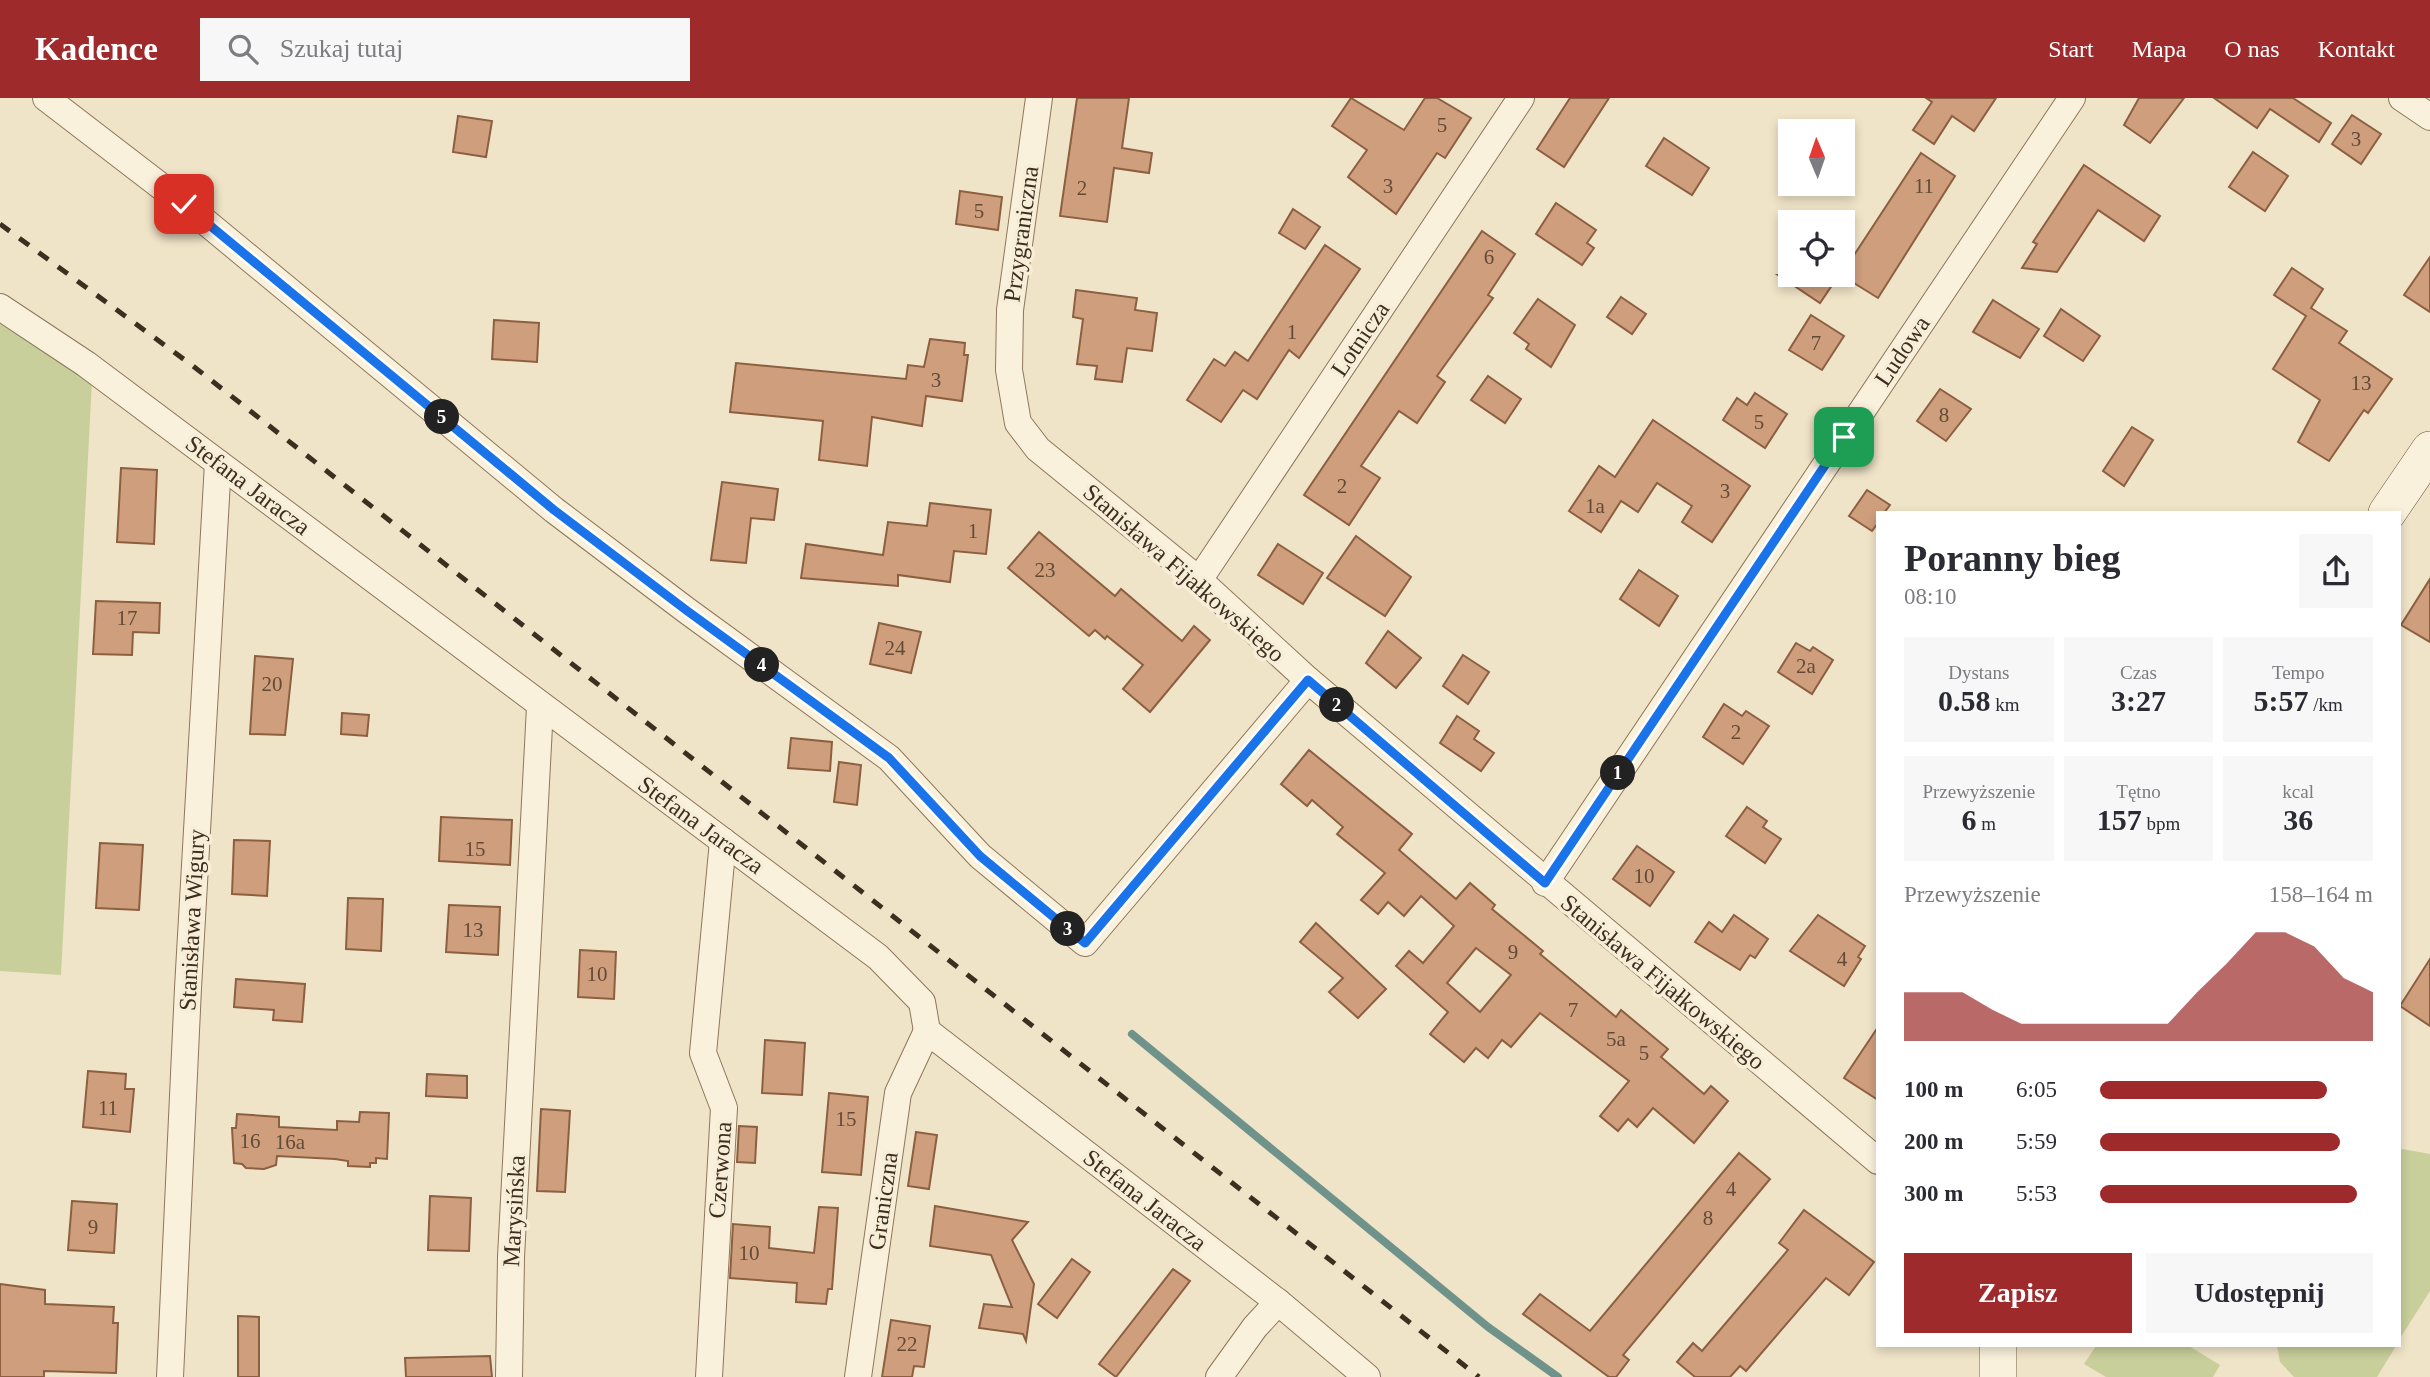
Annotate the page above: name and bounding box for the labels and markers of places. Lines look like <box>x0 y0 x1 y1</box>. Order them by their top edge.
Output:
pin <box>154 174 214 234</box>
pin: 5 <box>424 400 460 434</box>
pin <box>1814 407 1874 467</box>
pin: 4 <box>744 648 780 682</box>
pin: 2 <box>1320 688 1354 722</box>
pin: 1 <box>1600 756 1636 790</box>
pin: 3 <box>1050 912 1086 946</box>

